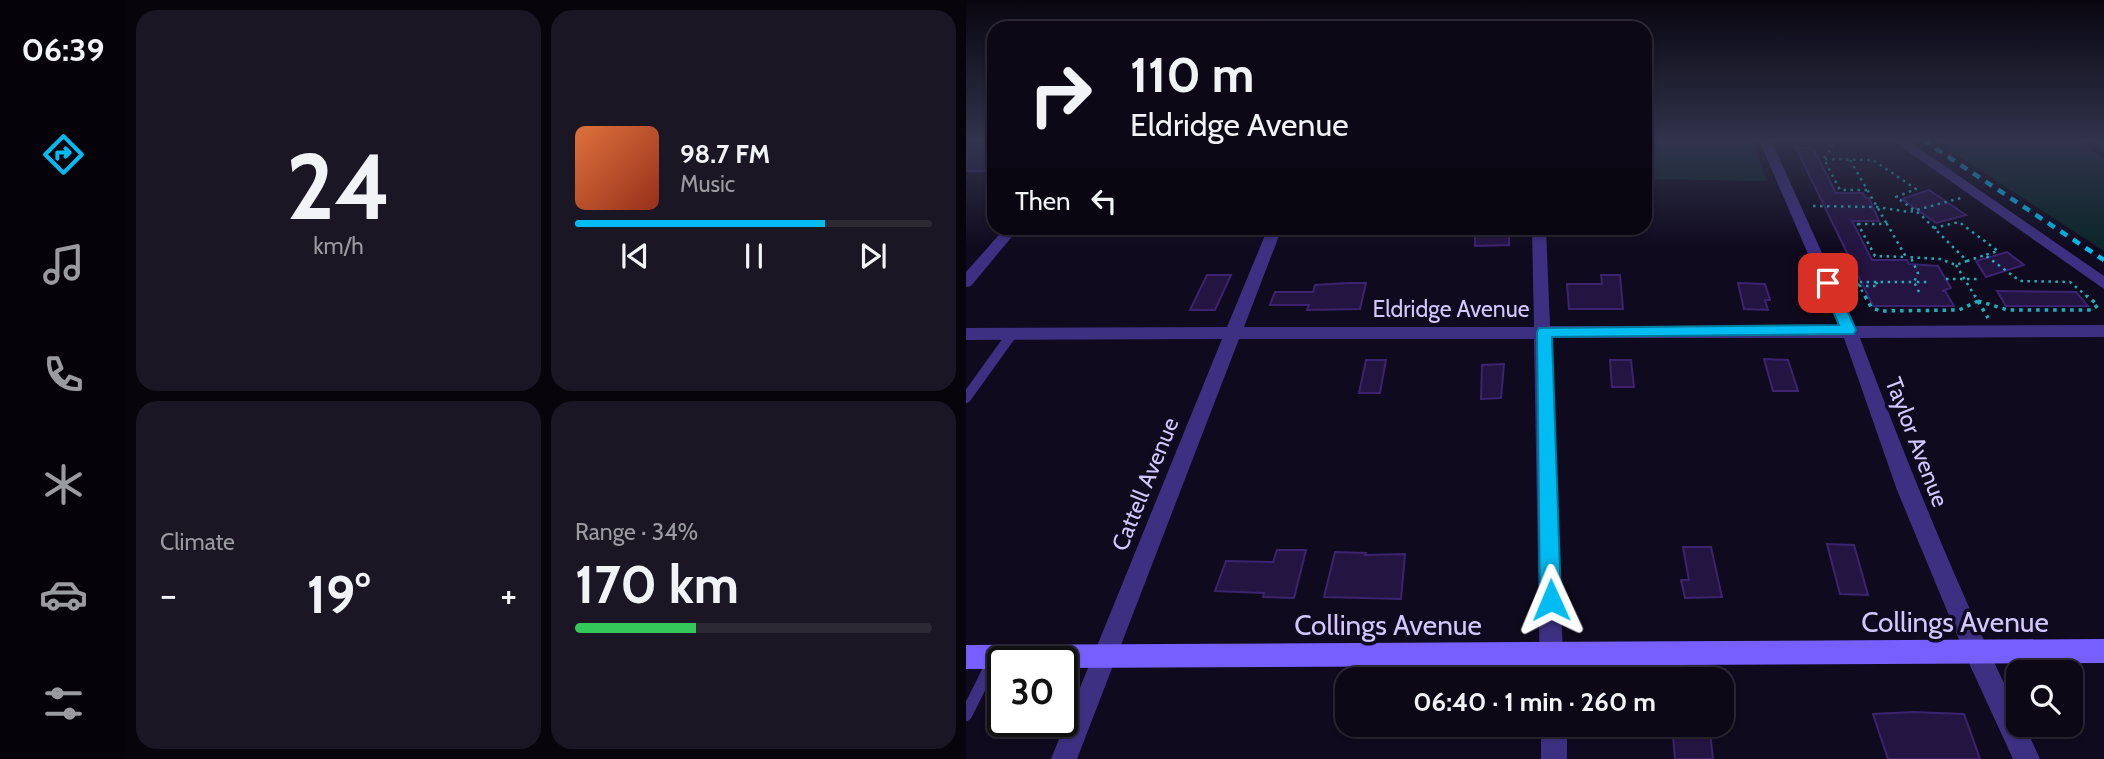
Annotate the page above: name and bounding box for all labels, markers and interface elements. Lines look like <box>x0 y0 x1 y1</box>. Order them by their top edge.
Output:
text: 06:39 <box>22 30 104 69</box>
text: 110 m <box>1130 45 1254 104</box>
icon: right <box>1015 49 1106 140</box>
text: Eldridge Avenue <box>1130 105 1349 144</box>
icon: directions <box>39 130 88 179</box>
text: 24 <box>286 131 391 242</box>
text: 98.7 FM <box>680 138 770 170</box>
text: Music <box>680 170 735 198</box>
icon: left <box>1085 182 1123 220</box>
text: Then <box>1015 185 1071 217</box>
text: km/h <box>313 232 364 260</box>
icon: previous <box>616 237 654 275</box>
icon: pause <box>735 237 773 275</box>
icon: next <box>854 237 892 275</box>
icon: music <box>39 240 88 289</box>
pin <box>1798 253 1858 313</box>
icon: arrive <box>1809 264 1847 302</box>
street label: Eldridge Avenue <box>1372 295 1530 323</box>
icon: phone <box>39 350 88 399</box>
street label: Taylor Avenue <box>1879 373 1955 511</box>
street label: Cattell Avenue <box>1106 413 1184 555</box>
icon: climate <box>39 460 88 509</box>
text: Range · 34% <box>575 518 698 546</box>
text: Climate <box>160 528 235 556</box>
text: 170 km <box>575 553 739 616</box>
text: 19° <box>307 563 370 626</box>
position arrow <box>1514 563 1588 637</box>
icon: car <box>39 570 88 619</box>
text: − <box>160 571 177 618</box>
text: + <box>500 571 517 618</box>
street label: Collings Avenue <box>1861 605 2049 639</box>
street label: Collings Avenue <box>1294 608 1482 642</box>
speed limit sign: 30 <box>987 646 1078 737</box>
map controls <box>2006 660 2083 737</box>
button: search <box>2006 660 2083 737</box>
icon: filters <box>39 679 88 728</box>
text: 06:40 · 1 min · 260 m <box>1413 686 1656 718</box>

